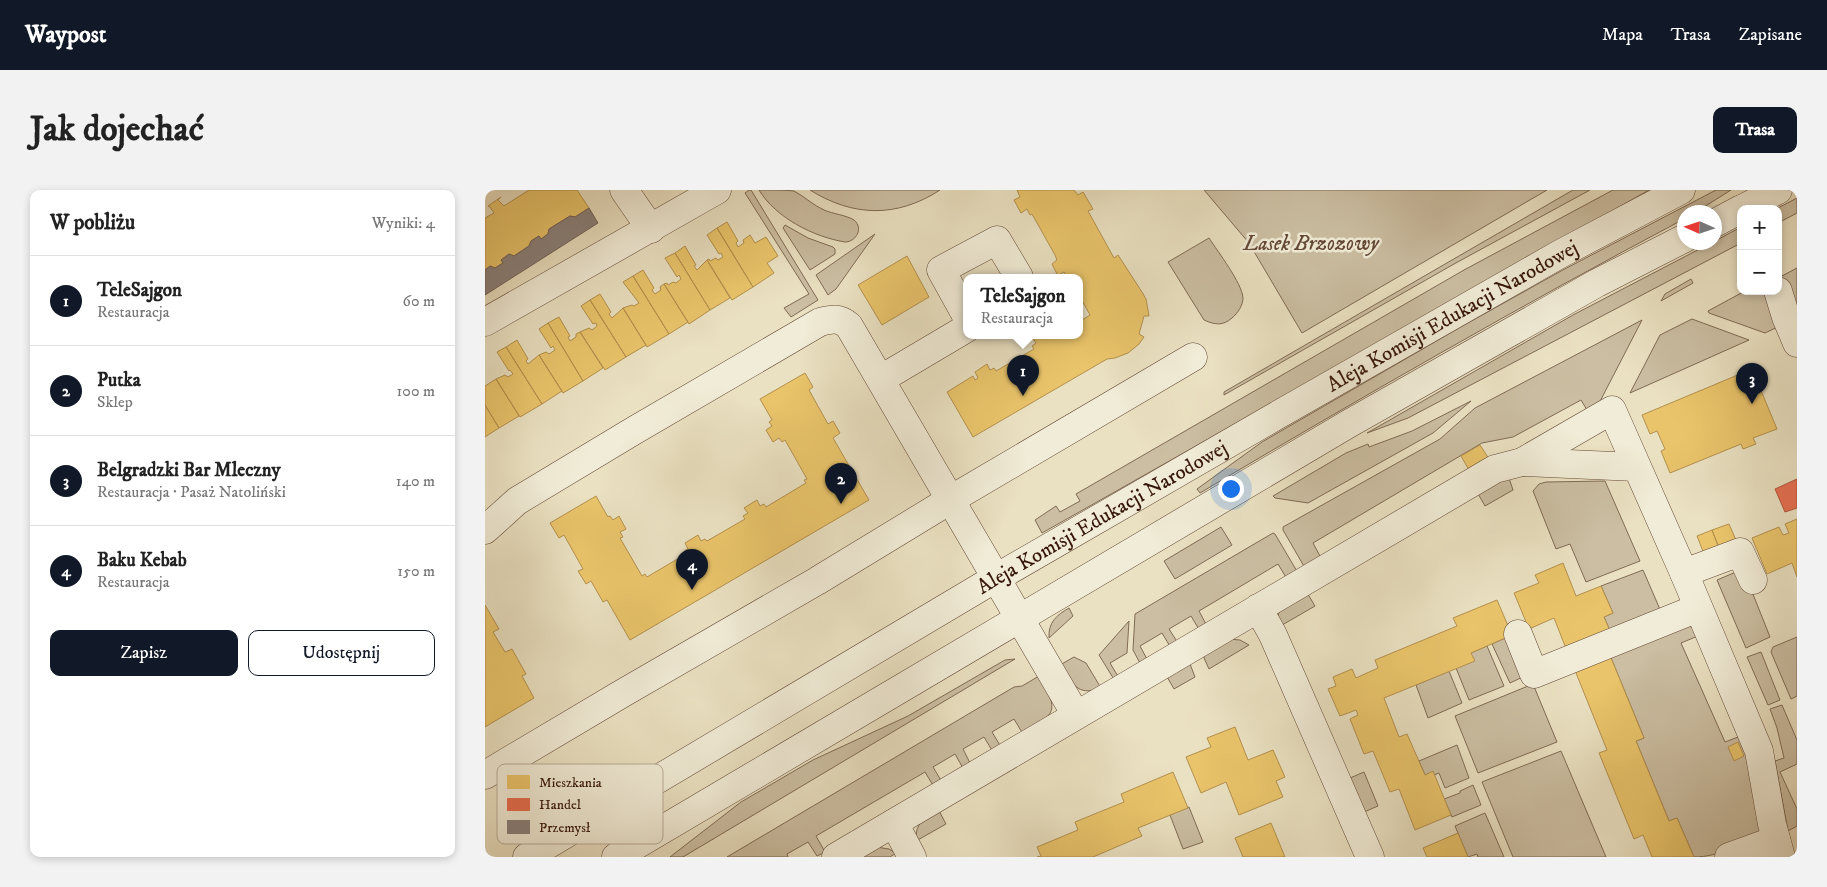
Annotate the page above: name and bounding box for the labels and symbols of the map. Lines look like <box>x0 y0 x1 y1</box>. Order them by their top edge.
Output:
north arrow <box>1677 205 1722 250</box>
park label: Lasek Brzozowy <box>1242 231 1380 257</box>
street label: Aleja Komisji Edukacji Narodowej <box>1322 235 1583 398</box>
pin: 1 <box>1007 355 1039 396</box>
pin: 3 <box>1736 363 1768 404</box>
street label: Aleja Komisji Edukacji Narodowej <box>972 435 1232 600</box>
pin: 2 <box>825 463 857 504</box>
your location <box>1218 476 1244 502</box>
pin: 4 <box>676 549 708 590</box>
legend <box>497 764 663 844</box>
text: Mieszkania <box>539 774 602 792</box>
text: Handel <box>539 796 582 814</box>
text: Przemysł <box>539 819 591 837</box>

